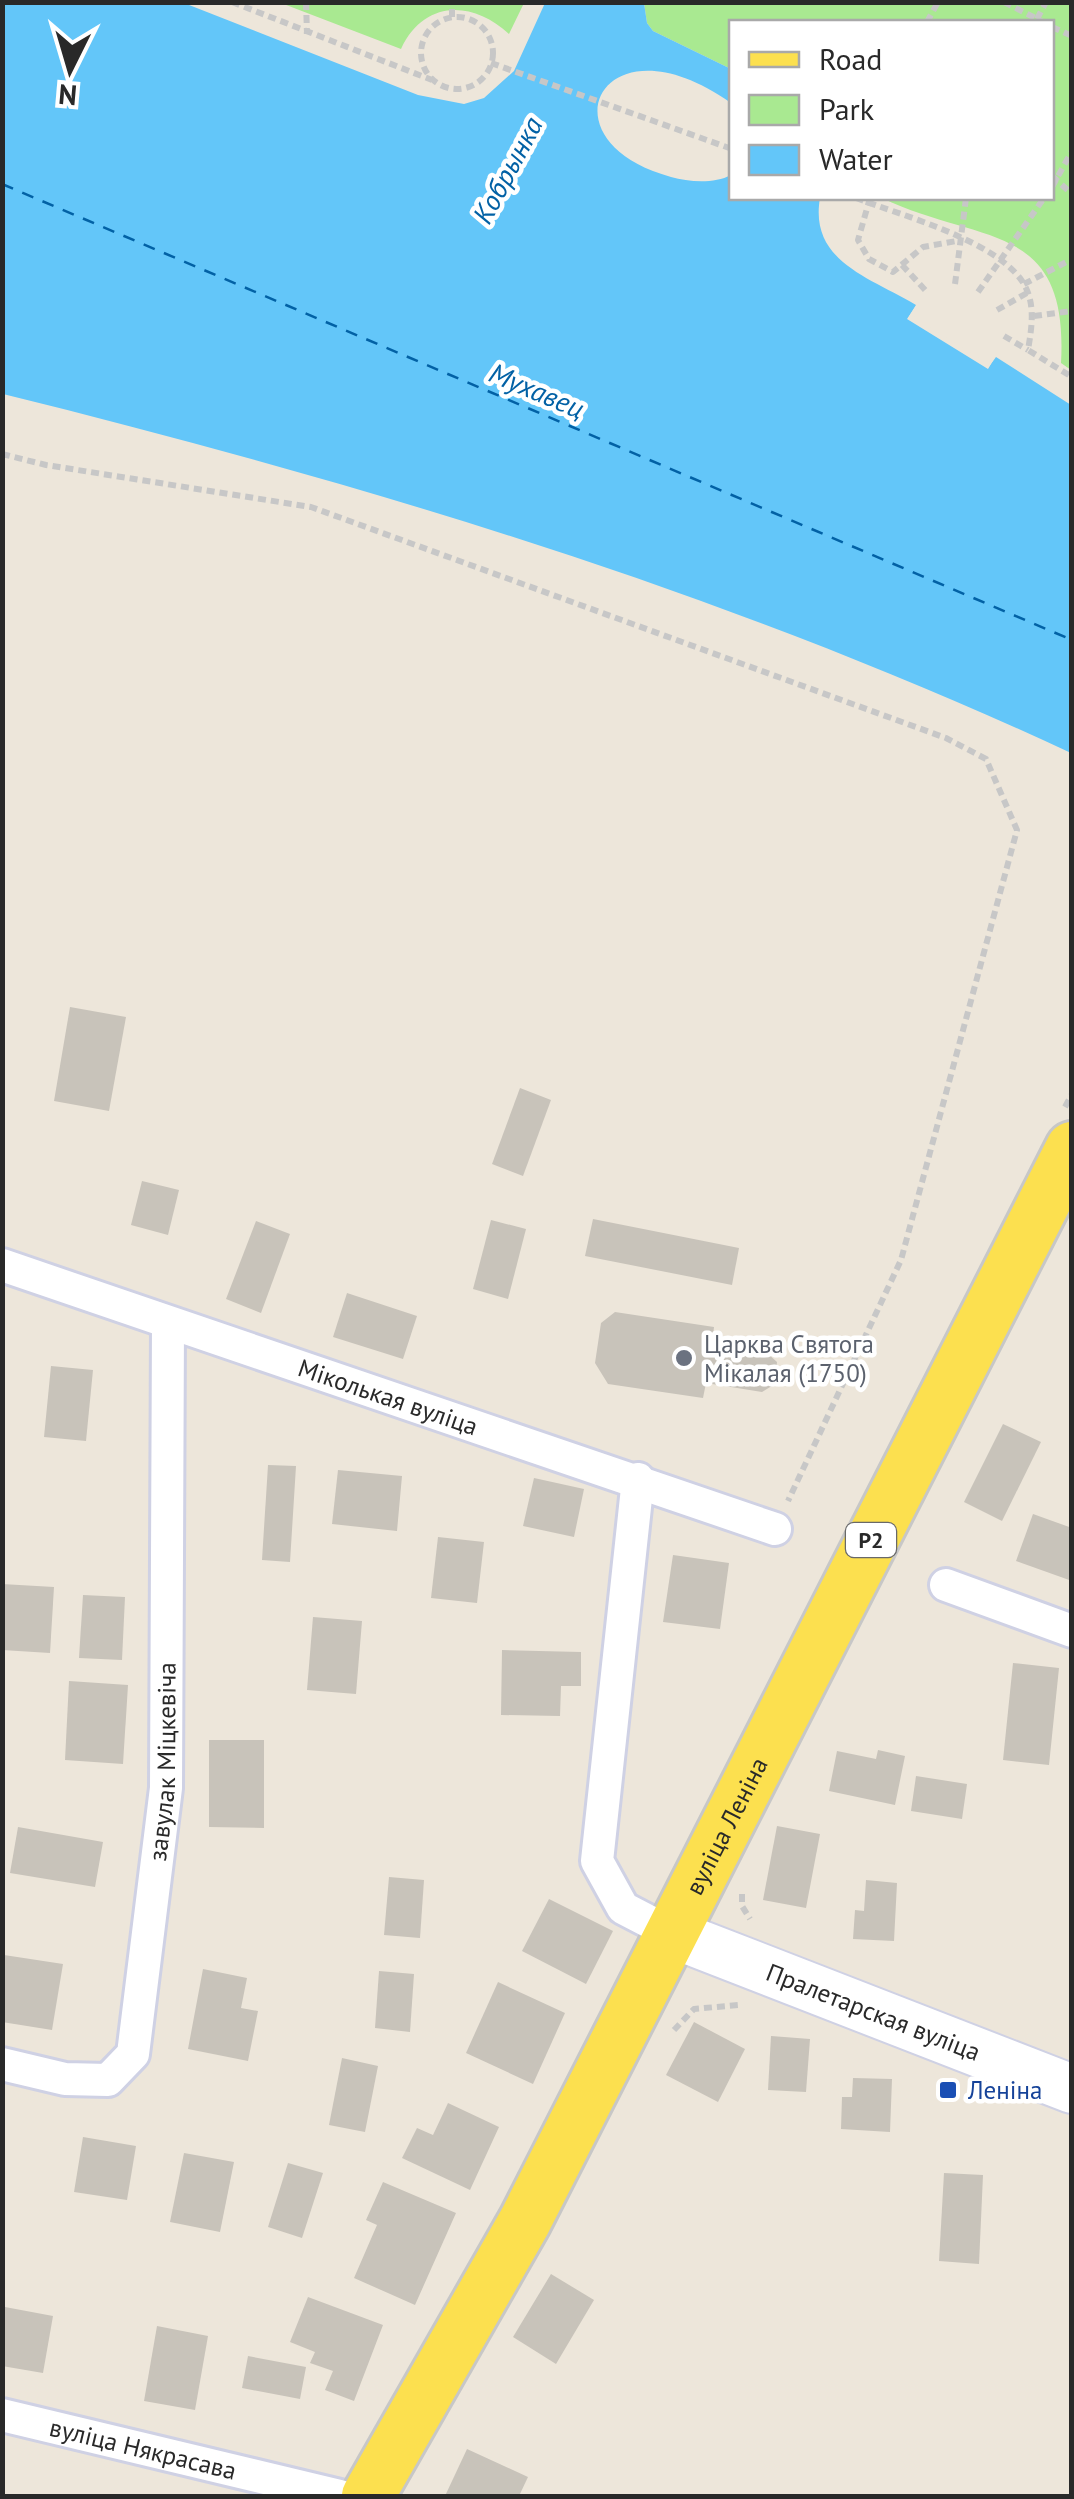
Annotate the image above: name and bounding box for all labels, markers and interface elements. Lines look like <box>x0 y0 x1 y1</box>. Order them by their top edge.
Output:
north arrow <box>20 20 120 120</box>
legend <box>729 20 1054 200</box>
text: Road <box>819 39 883 78</box>
text: N <box>57 76 79 115</box>
text: Park <box>819 89 875 128</box>
water label: Кобрынка <box>463 110 551 230</box>
text: Water <box>819 139 893 178</box>
water label: Мухавец <box>484 353 590 427</box>
place label: Царква Святога Мікалая (1750) <box>704 1328 874 1389</box>
marker: Царква Святога Мікалая (1750) <box>673 1347 695 1369</box>
street label: Міколькая вуліца <box>294 1351 482 1442</box>
road number: Р2 <box>846 1523 896 1557</box>
street label: завулак Міцкевіча <box>141 1662 183 1863</box>
street label: вуліца Леніна <box>678 1752 775 1900</box>
street label: Пралетарская вуліца <box>762 1956 985 2068</box>
place label: Леніна <box>967 2074 1042 2106</box>
marker: Леніна <box>937 2079 959 2101</box>
street label: вуліца Някрасава <box>46 2411 240 2487</box>

